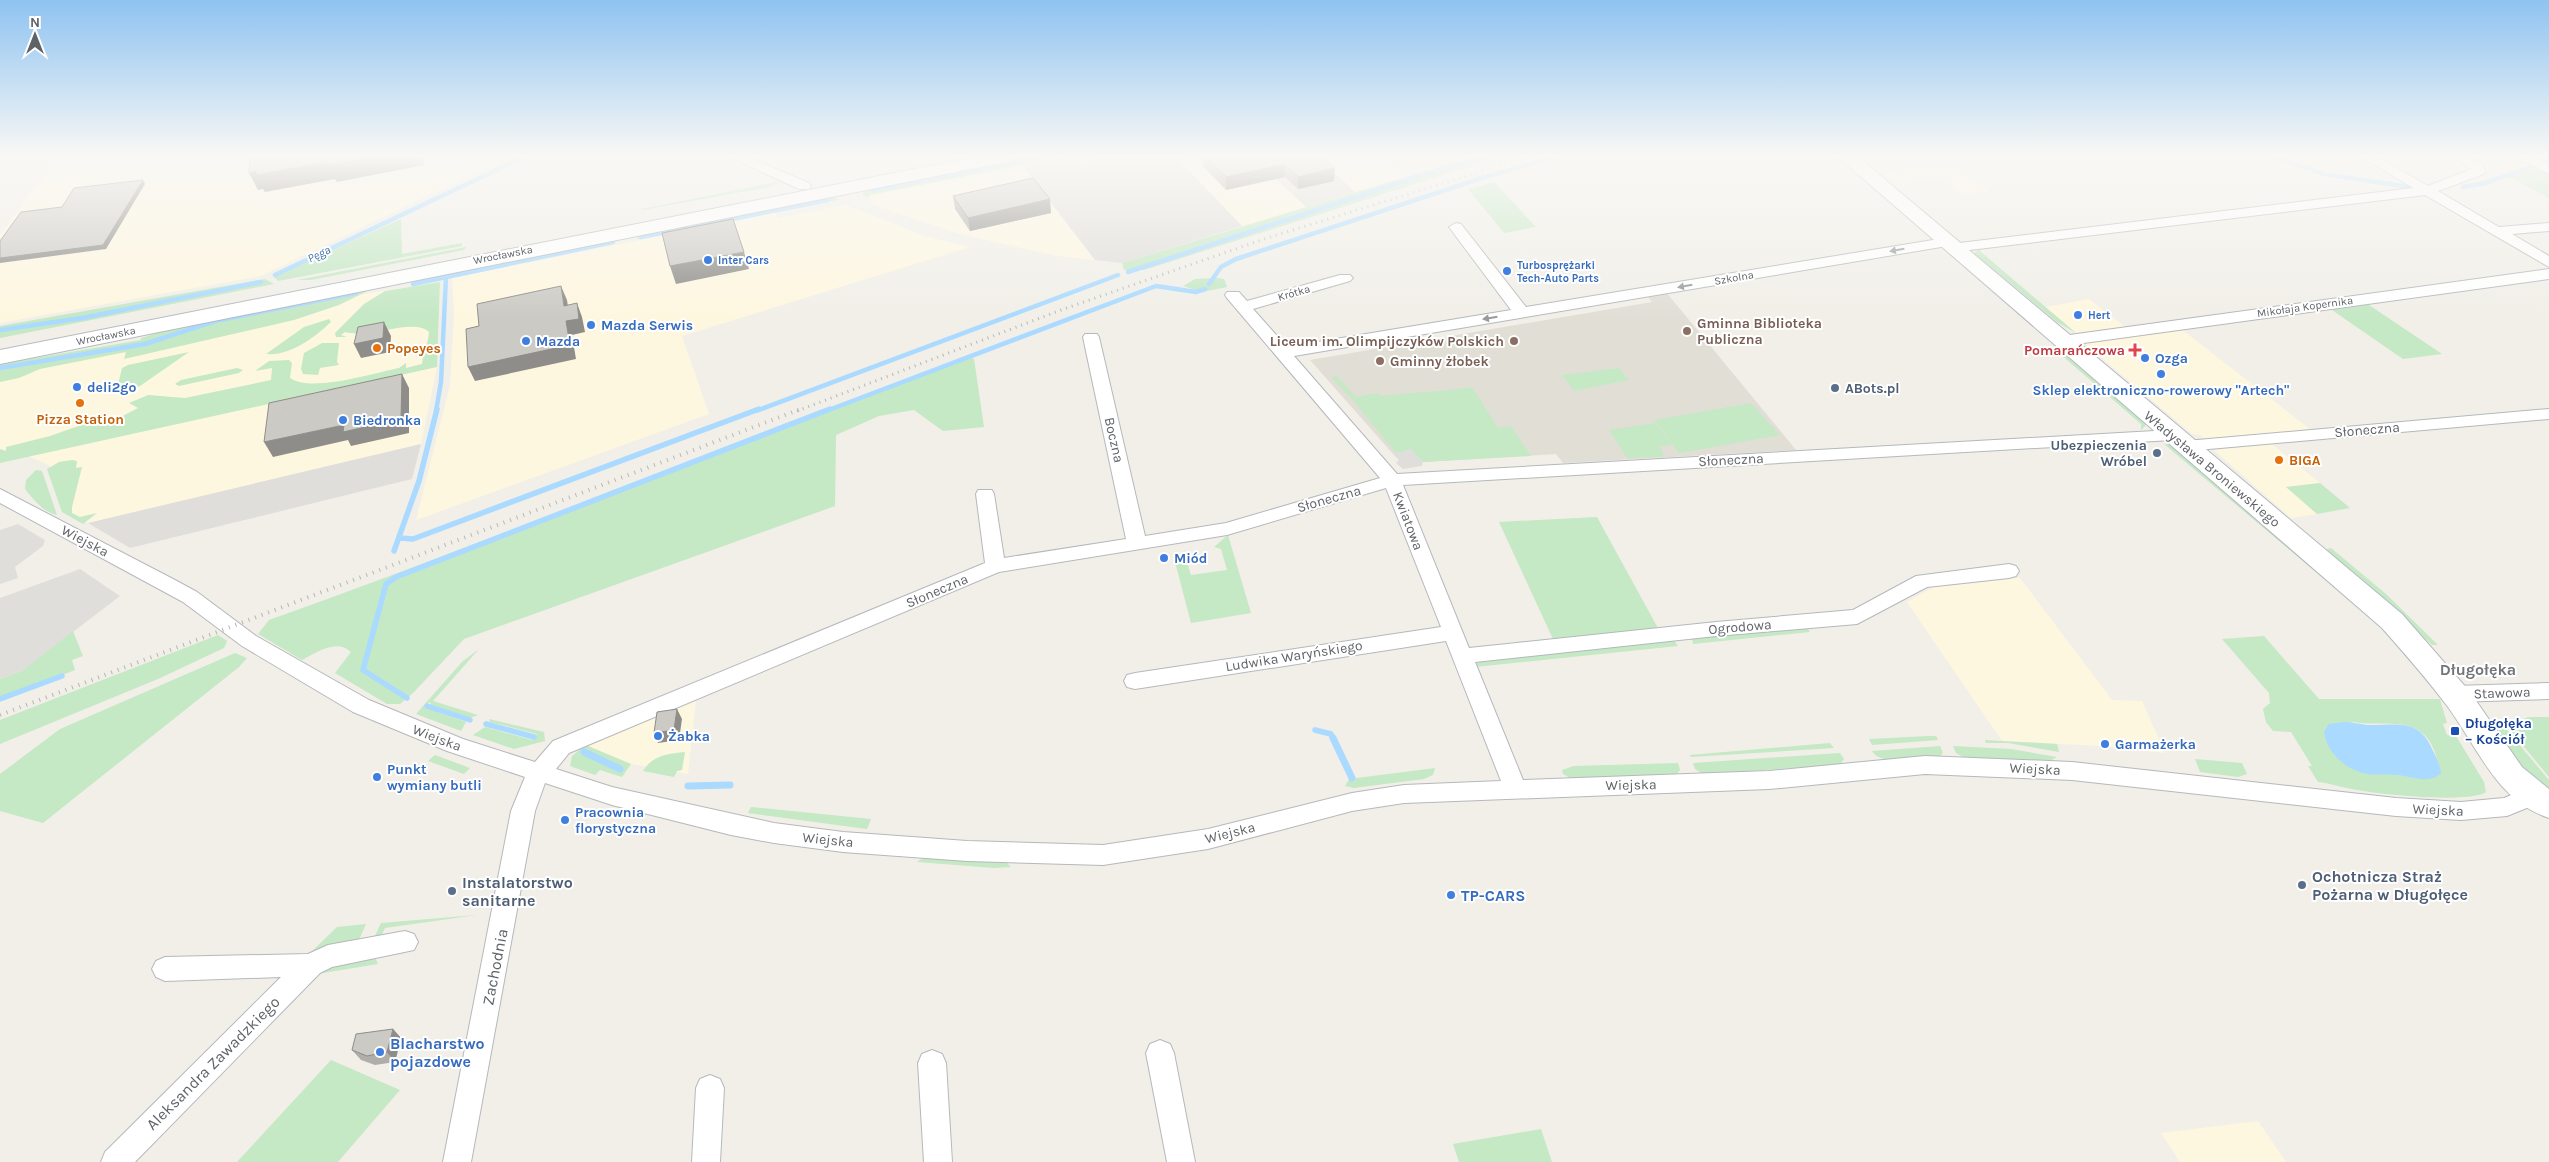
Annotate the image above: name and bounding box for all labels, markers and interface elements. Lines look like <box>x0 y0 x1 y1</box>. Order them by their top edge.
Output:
north arrow <box>10 10 60 60</box>
text: N <box>30 14 40 31</box>
water label: Pęga <box>305 243 333 265</box>
street label: Wrocławska <box>472 243 534 267</box>
one-way arrow <box>1889 246 1905 254</box>
marker: Inter Cars <box>702 254 714 266</box>
place label: Inter Cars <box>718 254 769 267</box>
place label: Turbosprężarki Tech-Auto Parts <box>1517 259 1599 285</box>
marker: Turbosprężarki Tech-Auto Parts <box>1501 265 1513 277</box>
street label: Szkolna <box>1713 268 1755 288</box>
street label: Krótka <box>1276 282 1312 304</box>
one-way arrow <box>1677 282 1693 290</box>
street label: Mikołaja Kopernika <box>2256 294 2354 320</box>
marker: Hert <box>2072 309 2084 321</box>
place label: Hert <box>2088 309 2111 322</box>
one-way arrow <box>1482 314 1498 322</box>
place label: Gminna Biblioteka Publiczna <box>1697 315 1822 348</box>
place label: Mazda Serwis <box>601 317 693 334</box>
marker: Mazda Serwis <box>585 319 597 331</box>
street label: Wrocławska <box>75 324 137 348</box>
marker: Gminna Biblioteka Publiczna <box>1681 325 1693 337</box>
place label: Mazda <box>536 333 580 350</box>
place label: Liceum im. Olimpijczyków Polskich <box>1270 333 1504 350</box>
marker: Mazda <box>520 335 532 347</box>
marker: Liceum im. Olimpijczyków Polskich <box>1508 335 1520 347</box>
place label: Popeyes <box>387 340 441 357</box>
marker: Popeyes <box>371 342 383 354</box>
place label: Pomarańczowa <box>2024 342 2125 359</box>
marker: Pomarańczowa <box>2129 344 2141 356</box>
place label: Ozga <box>2155 350 2188 367</box>
marker: Ozga <box>2139 352 2151 364</box>
place label: Gminny żłobek <box>1390 353 1490 370</box>
marker: Gminny żłobek <box>1374 355 1386 367</box>
marker: Sklep elektroniczno-rowerowy "Artech" <box>2155 368 2167 380</box>
place label: deli2go <box>87 379 136 396</box>
place label: ABots.pl <box>1845 380 1899 397</box>
marker: deli2go <box>71 381 83 393</box>
marker: ABots.pl <box>1829 382 1841 394</box>
place label: Sklep elektroniczno-rowerowy "Artech" <box>2033 382 2289 399</box>
marker: Pizza Station <box>74 397 86 409</box>
street label: Władysława Broniewskiego <box>2140 407 2284 531</box>
place label: Pizza Station <box>36 411 124 428</box>
place label: Biedronka <box>353 412 421 429</box>
marker: Biedronka <box>337 414 349 426</box>
street label: Boczna <box>1101 415 1127 465</box>
street label: Słoneczna <box>2334 419 2400 441</box>
place label: Ubezpieczenia Wróbel <box>2051 437 2147 470</box>
marker: Ubezpieczenia Wróbel <box>2151 447 2163 459</box>
street label: Słoneczna <box>1698 450 1764 470</box>
place label: BIGA <box>2289 452 2321 469</box>
marker: BIGA <box>2273 454 2285 466</box>
street label: Słoneczna <box>1295 482 1363 516</box>
street label: Kwiatowa <box>1389 489 1427 553</box>
street label: Wiejska <box>58 521 112 561</box>
place label: Miód <box>1174 550 1207 567</box>
marker: Miód <box>1158 552 1170 564</box>
street label: Słoneczna <box>903 570 971 612</box>
street label: Ogrodowa <box>1708 616 1772 638</box>
street label: Ludwika Waryńskiego <box>1224 637 1364 675</box>
district label: Długołęka <box>2440 660 2516 679</box>
street label: Stawowa <box>2473 684 2531 702</box>
place label: Długołęka – Kościół <box>2465 715 2532 748</box>
street label: Wiejska <box>410 721 464 755</box>
marker: Długołęka – Kościół <box>2449 725 2461 737</box>
place label: Żabka <box>668 728 710 745</box>
marker: Żabka <box>652 730 664 742</box>
place label: Garmażerka <box>2115 736 2196 753</box>
marker: Garmażerka <box>2099 738 2111 750</box>
street label: Wiejska <box>2009 759 2061 779</box>
place label: Punkt wymiany butli <box>387 761 482 794</box>
marker: Punkt wymiany butli <box>371 771 383 783</box>
street label: Wiejska <box>1605 776 1657 794</box>
street label: Wiejska <box>2412 800 2464 820</box>
place label: Pracownia florystyczna <box>575 804 656 837</box>
marker: Pracownia florystyczna <box>559 814 571 826</box>
street label: Wiejska <box>1203 819 1257 847</box>
street label: Wiejska <box>802 829 854 851</box>
place label: Ochotnicza Straż Pożarna w Długołęce <box>2312 867 2468 904</box>
place label: Instalatorstwo sanitarne <box>462 873 573 910</box>
marker: Ochotnicza Straż Pożarna w Długołęce <box>2296 879 2308 891</box>
marker: Instalatorstwo sanitarne <box>446 885 458 897</box>
place label: TP-CARS <box>1461 886 1525 905</box>
marker: TP-CARS <box>1445 889 1457 901</box>
street label: Zachodnia <box>478 927 512 1007</box>
street label: Aleksandra Zawadzkiego <box>142 992 284 1134</box>
place label: Blacharstwo pojazdowe <box>390 1034 485 1071</box>
marker: Blacharstwo pojazdowe <box>374 1046 386 1058</box>

